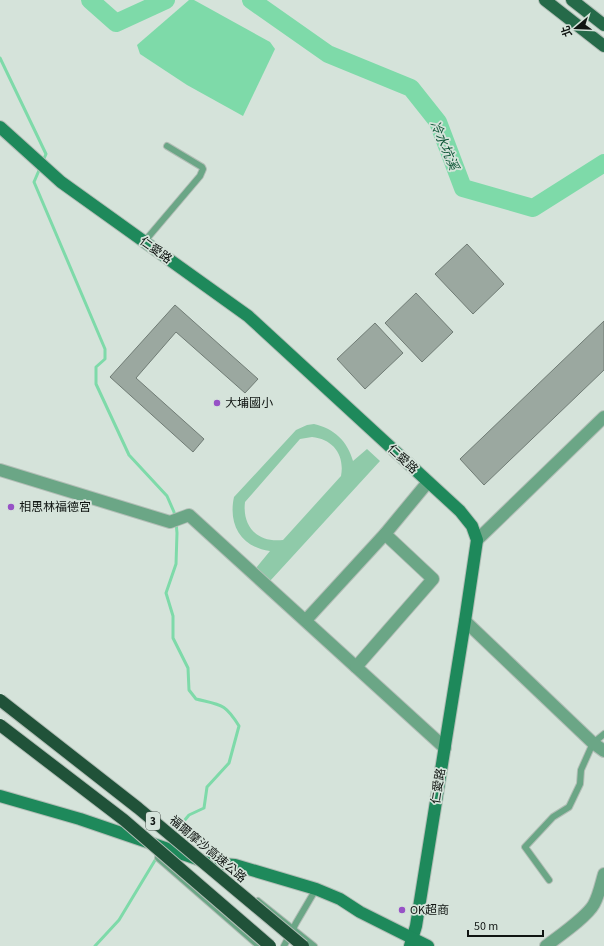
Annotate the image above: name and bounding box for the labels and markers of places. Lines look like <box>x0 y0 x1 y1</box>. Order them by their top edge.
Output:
place label: 大埔國小 <box>225 395 273 412</box>
marker: 大埔國小 <box>212 398 222 408</box>
place label: 相思林福德宮 <box>19 499 91 516</box>
marker: 相思林福德宮 <box>6 502 16 512</box>
place label: OK超商 <box>410 902 449 919</box>
marker: OK超商 <box>397 905 407 915</box>

